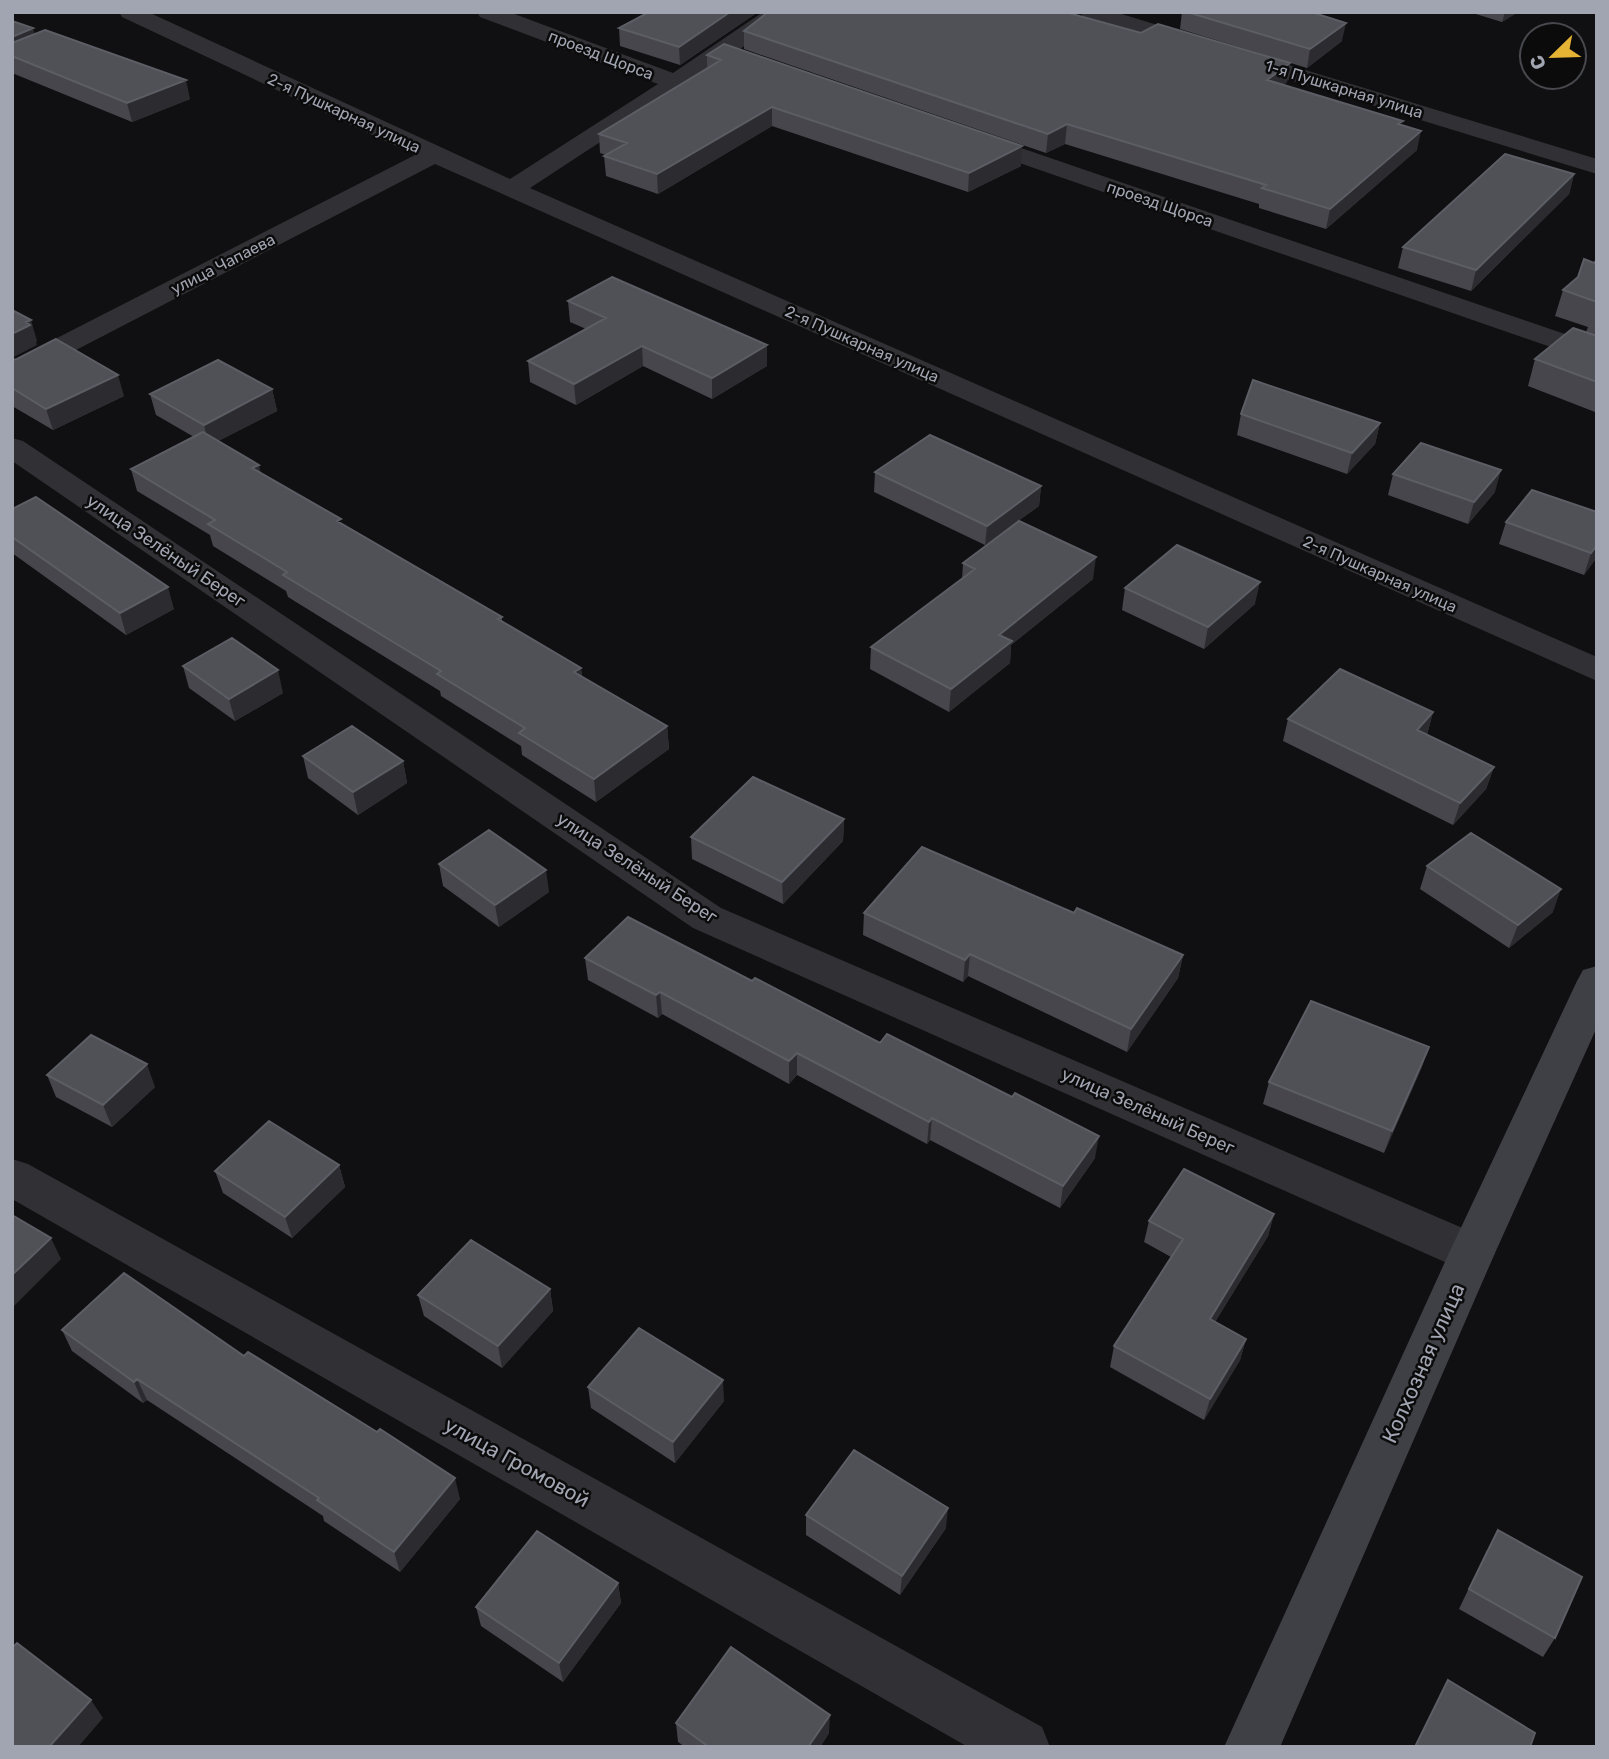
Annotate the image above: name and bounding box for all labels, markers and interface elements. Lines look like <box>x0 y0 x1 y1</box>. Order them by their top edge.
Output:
north arrow <box>1518 21 1588 91</box>
street label: проезд Щорса <box>546 26 656 84</box>
text: С <box>1525 52 1551 73</box>
street label: 1-я Пушкарная улица <box>1263 56 1425 122</box>
street label: 2-я Пушкарная улица <box>265 69 423 157</box>
street label: проезд Щорса <box>1105 177 1215 231</box>
street label: улица Чапаева <box>168 230 278 298</box>
street label: 2-я Пушкарная улица <box>782 301 942 387</box>
street label: улица Зелёный Берег <box>82 490 250 613</box>
street label: 2-я Пушкарная улица <box>1300 531 1460 617</box>
street label: улица Зелёный Берег <box>553 808 722 928</box>
street label: улица Зелёный Берег <box>1058 1063 1238 1159</box>
street label: Колхозная улица <box>1377 1279 1469 1447</box>
street label: улица Громовой <box>440 1412 594 1512</box>

